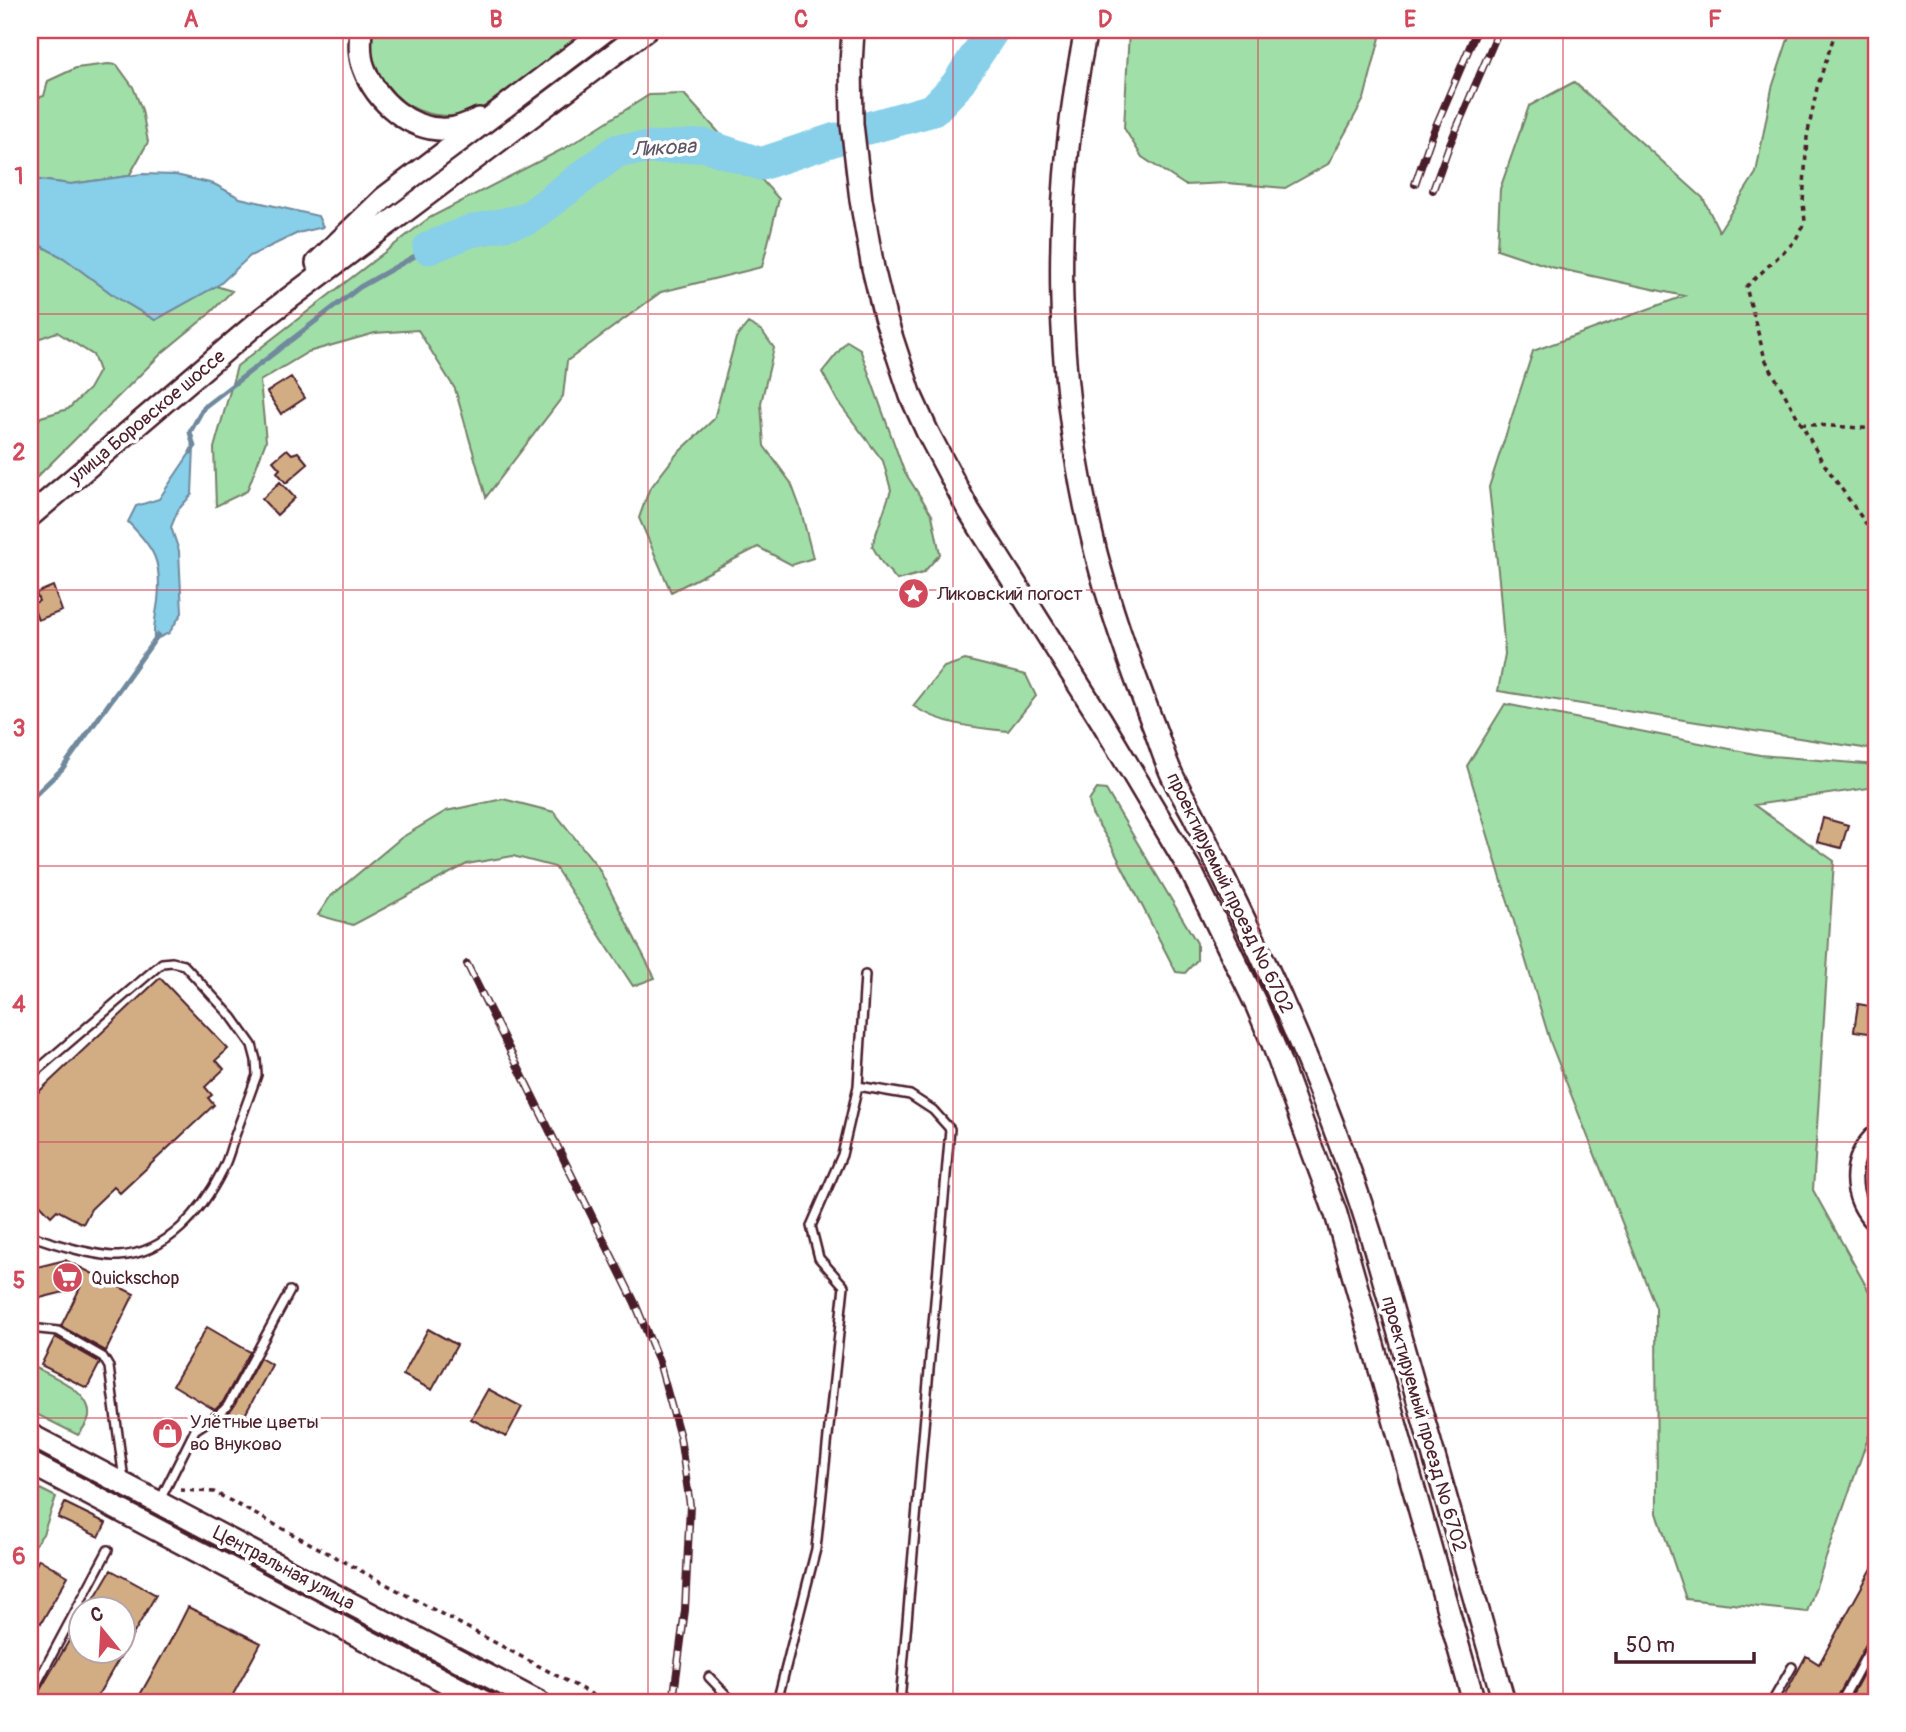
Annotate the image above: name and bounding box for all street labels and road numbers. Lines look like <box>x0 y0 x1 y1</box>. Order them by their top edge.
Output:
street label: улица Боровское шоссе <box>63 344 231 490</box>
street label: проектируемый проезд № 6702 <box>1161 769 1299 1017</box>
street label: проектируемый проезд № 6702 <box>1376 1293 1472 1555</box>
street label: Центральная улица <box>209 1521 359 1616</box>

